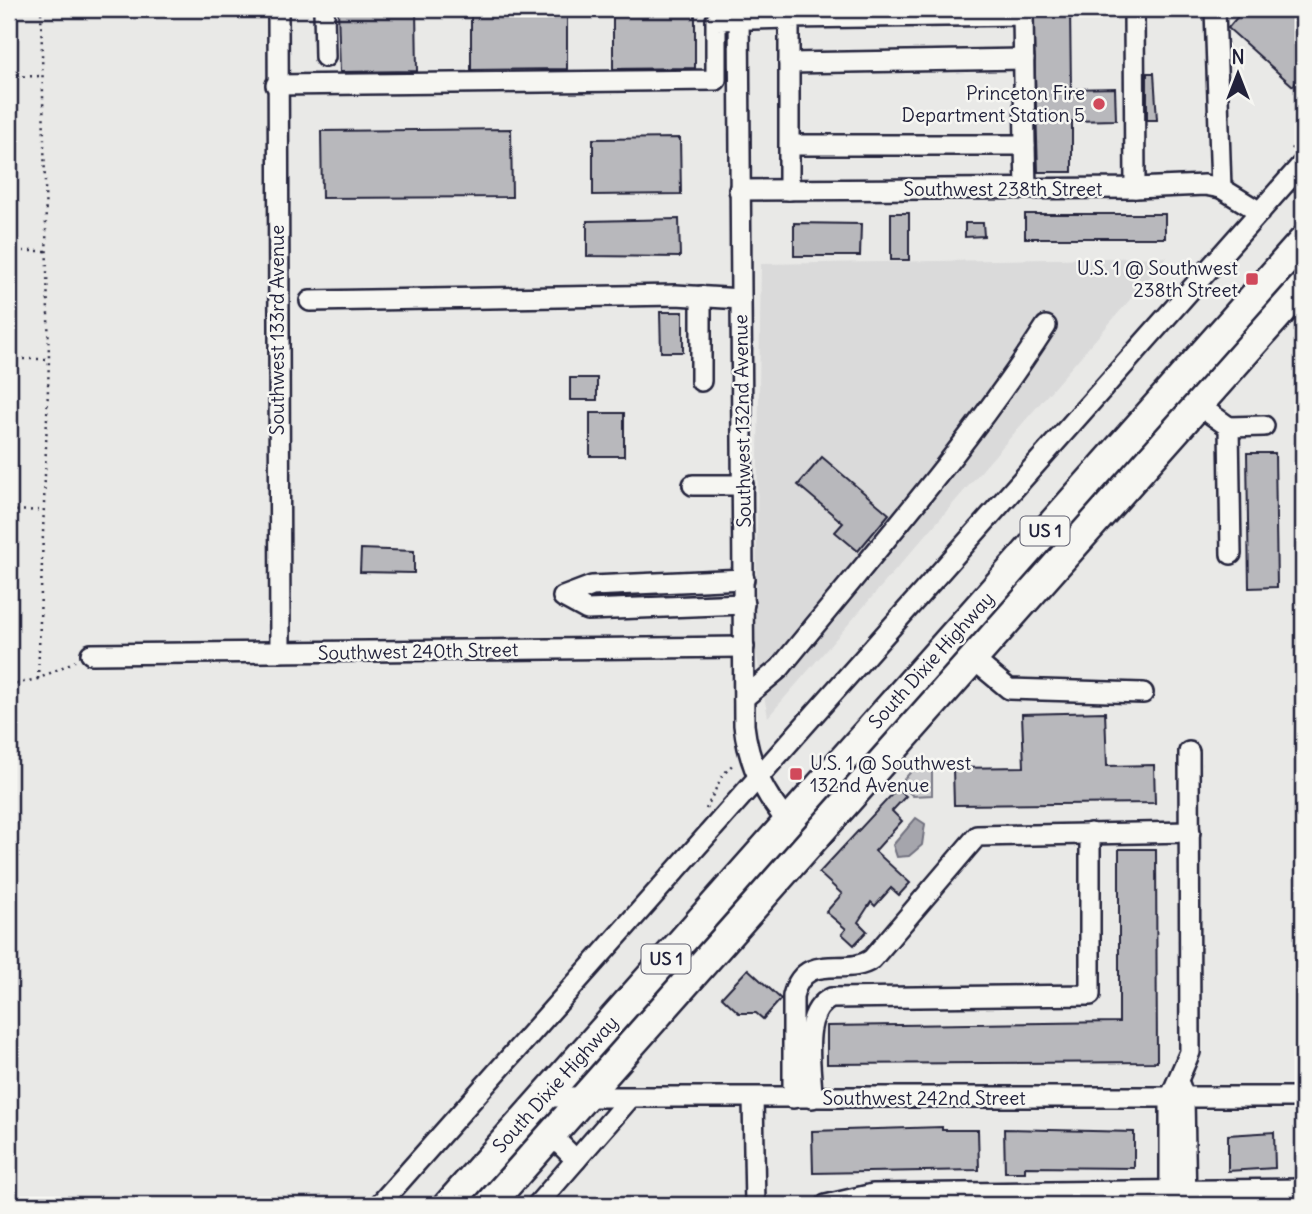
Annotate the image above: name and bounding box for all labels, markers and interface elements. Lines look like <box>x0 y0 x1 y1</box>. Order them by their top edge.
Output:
north arrow <box>1204 38 1274 108</box>
text: N <box>1231 45 1245 69</box>
place label: Princeton Fire Department Station 5 <box>902 81 1085 127</box>
marker: Princeton Fire Department Station 5 <box>1091 96 1107 112</box>
street label: Southwest 238th Street <box>903 177 1103 201</box>
street label: Southwest 133rd Avenue <box>265 225 289 435</box>
place label: U.S. 1 @ Southwest 238th Street <box>1077 256 1238 302</box>
marker: U.S. 1 @ Southwest 238th Street <box>1244 271 1260 287</box>
street label: Southwest 132nd Avenue <box>728 314 756 528</box>
road number: US 1 <box>1020 516 1070 546</box>
street label: South Dixie Highway <box>863 587 999 733</box>
street label: Southwest 240th Street <box>318 637 518 665</box>
place label: U.S. 1 @ Southwest 132nd Avenue <box>810 751 971 797</box>
marker: U.S. 1 @ Southwest 132nd Avenue <box>788 766 804 782</box>
road number: US 1 <box>642 944 690 974</box>
street label: South Dixie Highway <box>487 1011 623 1157</box>
street label: Southwest 242nd Street <box>822 1086 1026 1110</box>

